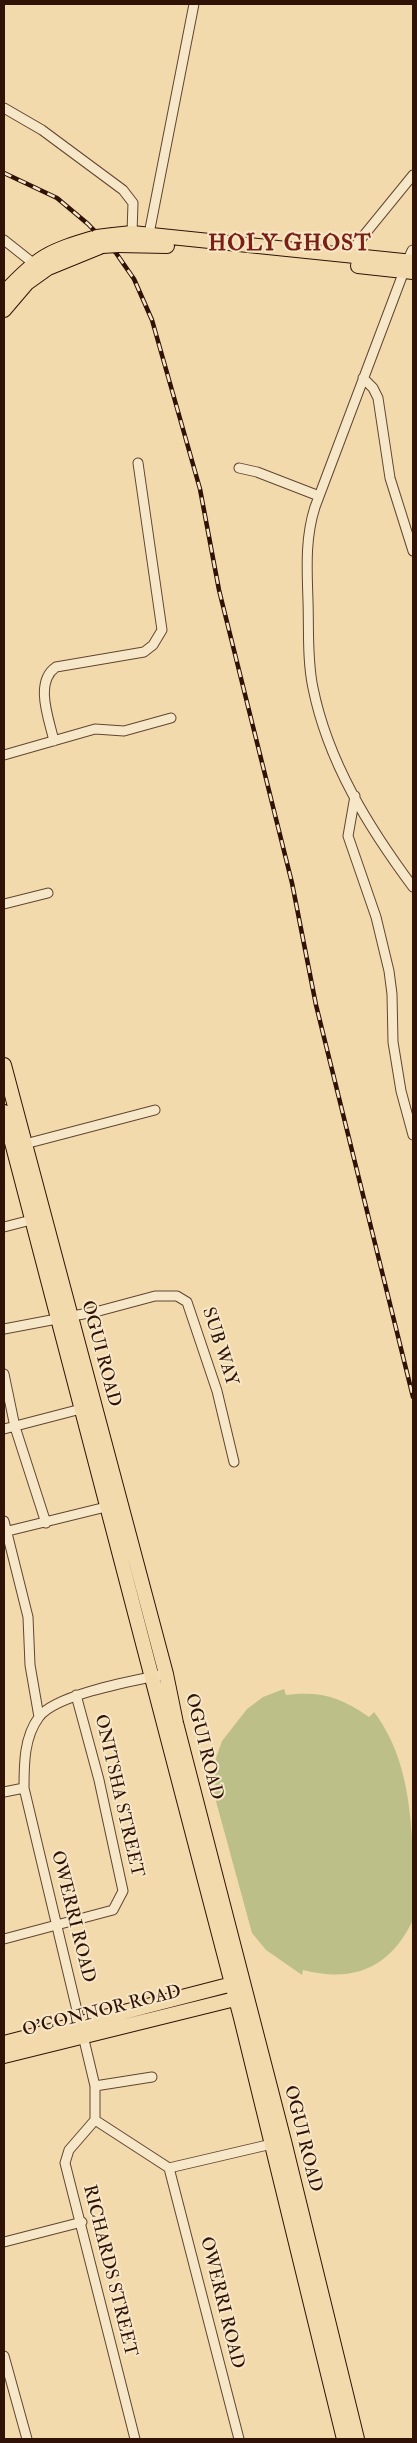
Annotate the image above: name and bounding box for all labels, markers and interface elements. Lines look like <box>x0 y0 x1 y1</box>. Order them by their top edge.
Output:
district label: HOLY GHOST <box>207 232 373 258</box>
street label: OGUI ROAD <box>75 1299 125 1409</box>
street label: SUB WAY <box>196 1305 242 1389</box>
street label: OGUI ROAD <box>179 1692 227 1802</box>
street label: ONITSHA STREET <box>89 1712 147 1880</box>
street label: OWERRI ROAD <box>45 1849 99 1985</box>
street label: O'CONNOR ROAD <box>20 1982 184 2042</box>
street label: OGUI ROAD <box>278 2084 326 2194</box>
street label: RICHARDS STREET <box>77 2183 141 2359</box>
street label: OWERRI ROAD <box>194 2235 248 2371</box>

